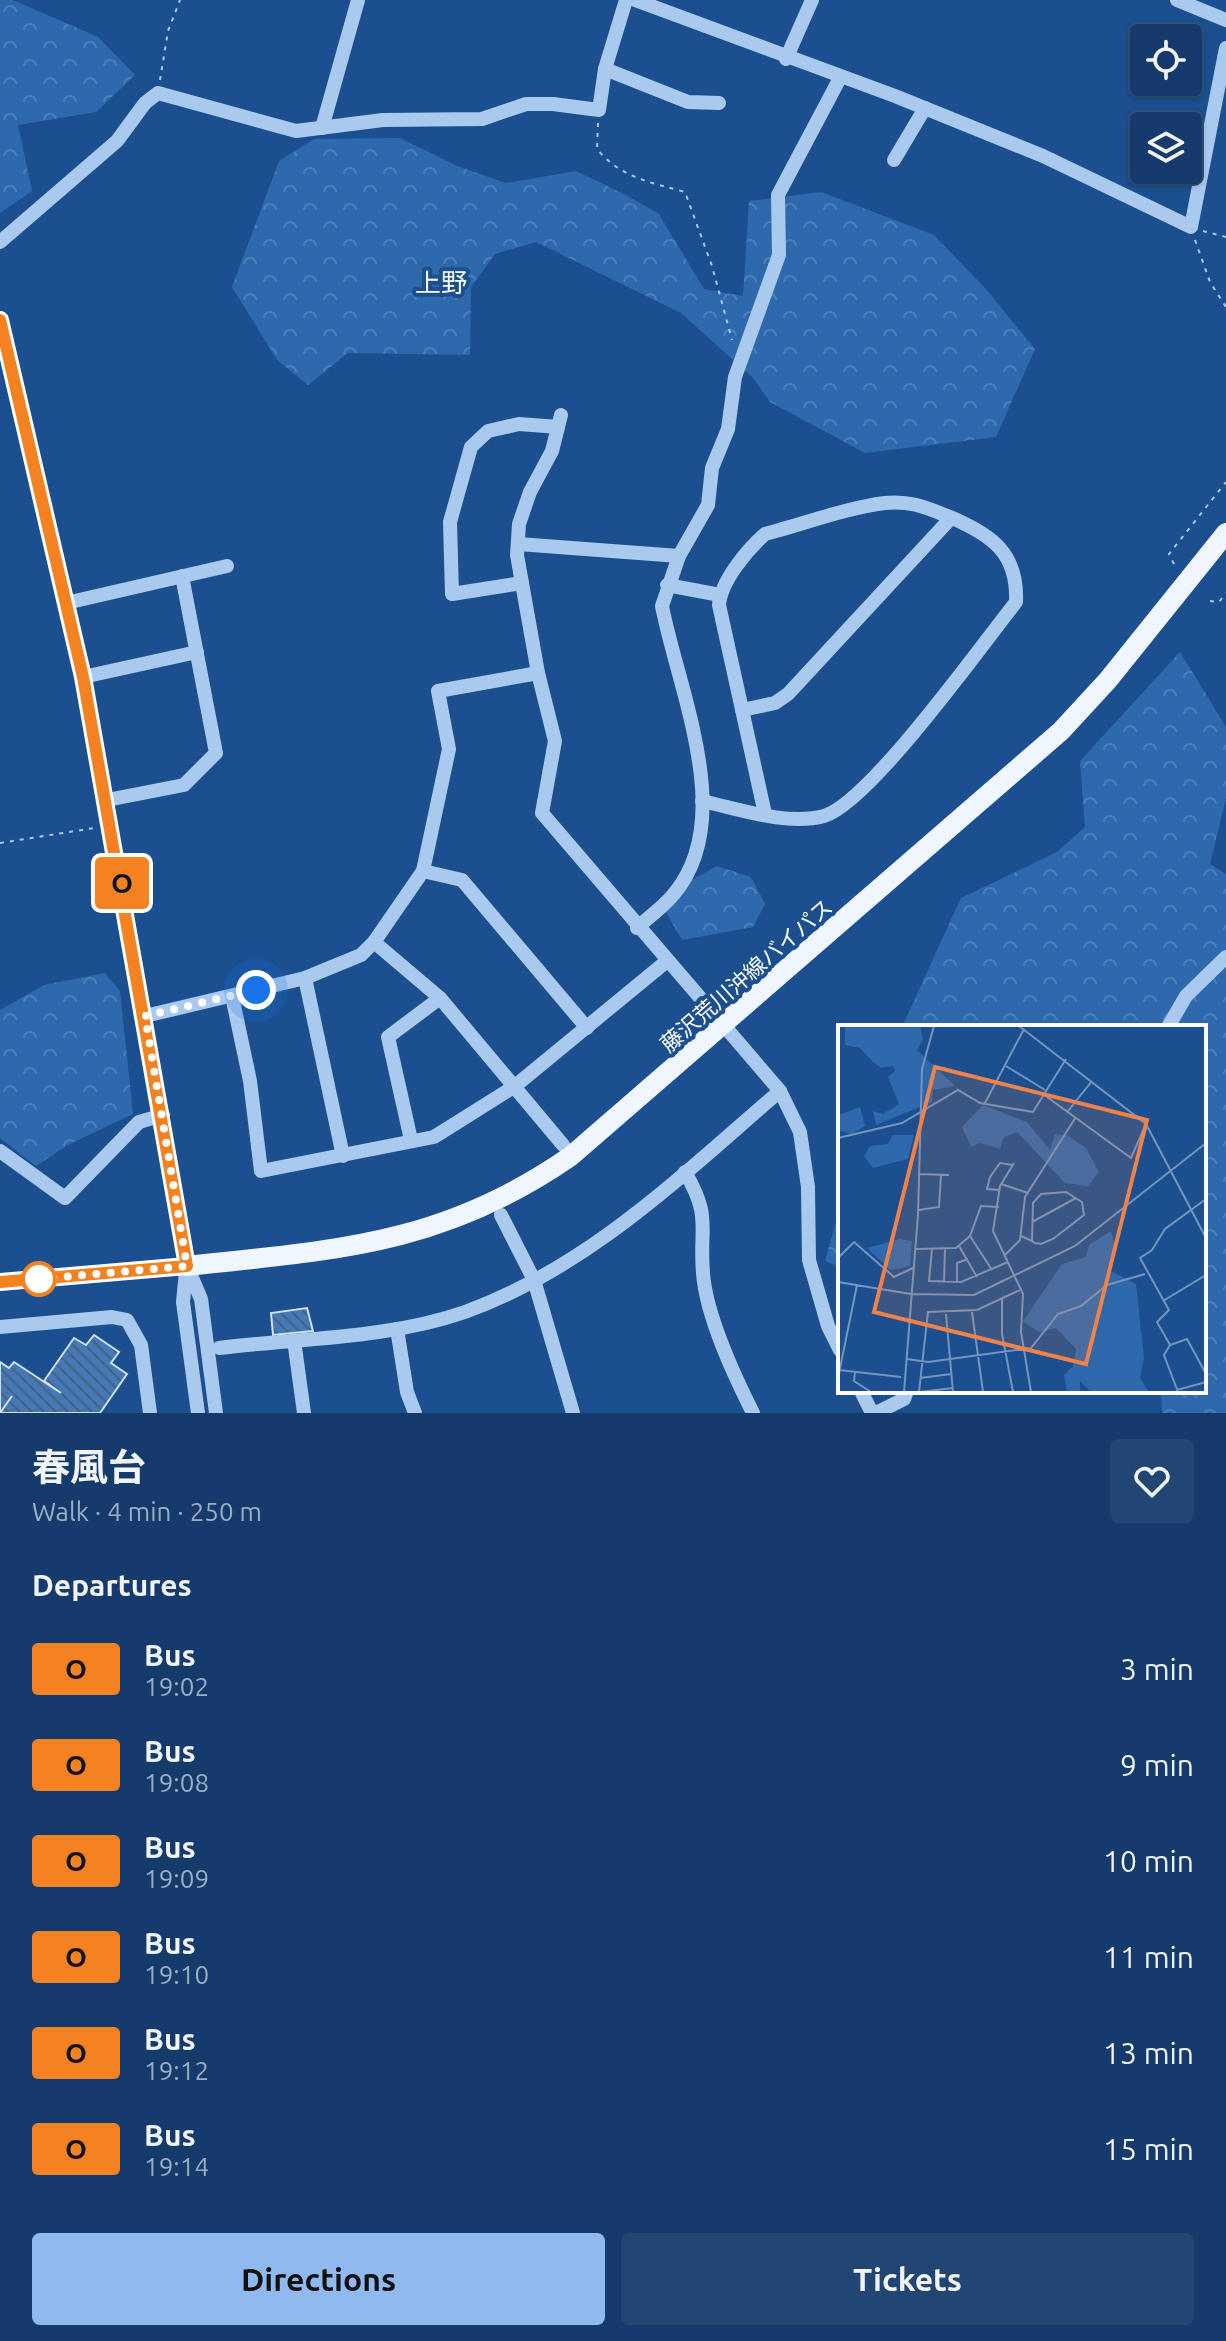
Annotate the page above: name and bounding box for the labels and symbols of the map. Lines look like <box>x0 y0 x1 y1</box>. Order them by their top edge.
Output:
district label: 上野 <box>415 268 467 297</box>
line badge: O <box>96 857 148 909</box>
street label: 藤沢荒川沖線バイパス <box>655 894 837 1056</box>
your location <box>236 970 276 1010</box>
inset map <box>838 1025 1206 1393</box>
unlabelled marker <box>22 1262 56 1296</box>

